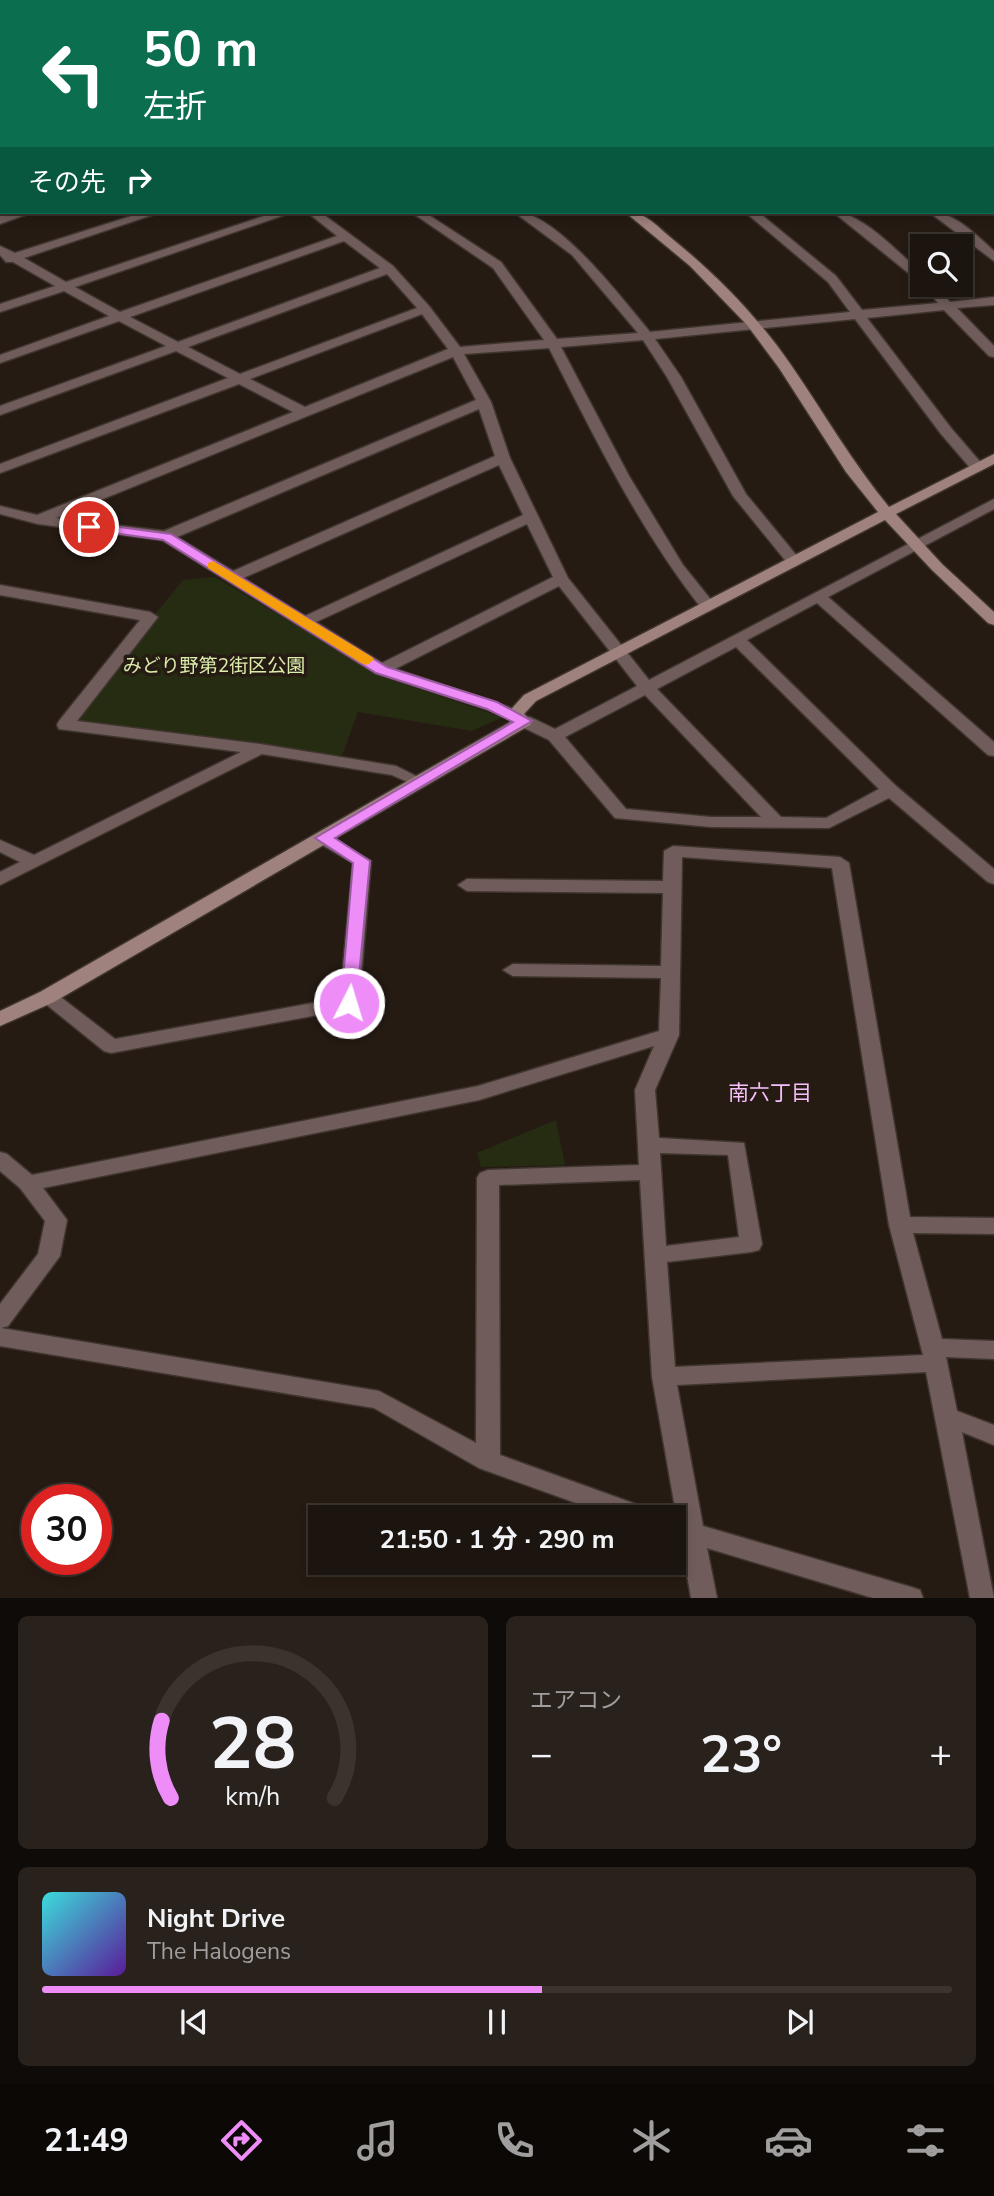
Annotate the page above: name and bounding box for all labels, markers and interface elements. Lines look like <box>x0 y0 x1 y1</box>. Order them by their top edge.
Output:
text: 50 m <box>143 16 258 83</box>
icon: left <box>28 28 119 119</box>
text: 左折 <box>143 85 207 128</box>
icon: right <box>120 161 158 199</box>
text: その先 <box>28 165 106 200</box>
map controls <box>910 234 973 297</box>
button: search <box>910 234 973 297</box>
pin <box>59 497 119 557</box>
icon: arrive <box>70 508 108 546</box>
park label: みどり野第2街区公園 <box>123 653 305 679</box>
position arrow <box>312 966 386 1040</box>
district label: 南六丁目 <box>728 1079 812 1107</box>
speed limit sign: 30 <box>21 1484 112 1575</box>
text: 21:50 · 1 分 · 290 m <box>379 1522 615 1557</box>
text: エアコン <box>530 1685 622 1716</box>
text: 28 <box>209 1695 297 1795</box>
text: 23° <box>700 1719 782 1790</box>
text: − <box>530 1729 553 1780</box>
text: + <box>929 1729 952 1780</box>
text: km/h <box>225 1780 281 1814</box>
text: Night Drive <box>147 1901 285 1936</box>
text: The Halogens <box>147 1936 291 1967</box>
icon: previous <box>175 2003 213 2041</box>
icon: pause <box>478 2003 516 2041</box>
icon: next <box>781 2003 819 2041</box>
icon: directions <box>217 2116 266 2165</box>
icon: music <box>353 2116 402 2165</box>
icon: phone <box>490 2116 539 2165</box>
icon: climate <box>627 2116 676 2165</box>
icon: car <box>764 2116 813 2165</box>
icon: filters <box>901 2116 950 2165</box>
text: 21:49 <box>44 2119 129 2162</box>

